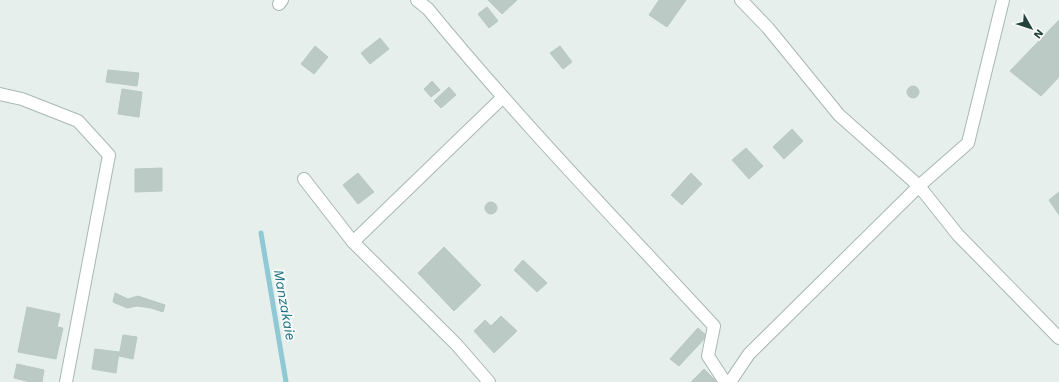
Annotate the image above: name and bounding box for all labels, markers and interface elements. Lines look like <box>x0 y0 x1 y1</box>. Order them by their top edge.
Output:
north arrow <box>1011 8 1051 48</box>
text: N <box>1031 27 1046 41</box>
water label: Manzakaie <box>271 268 299 342</box>

